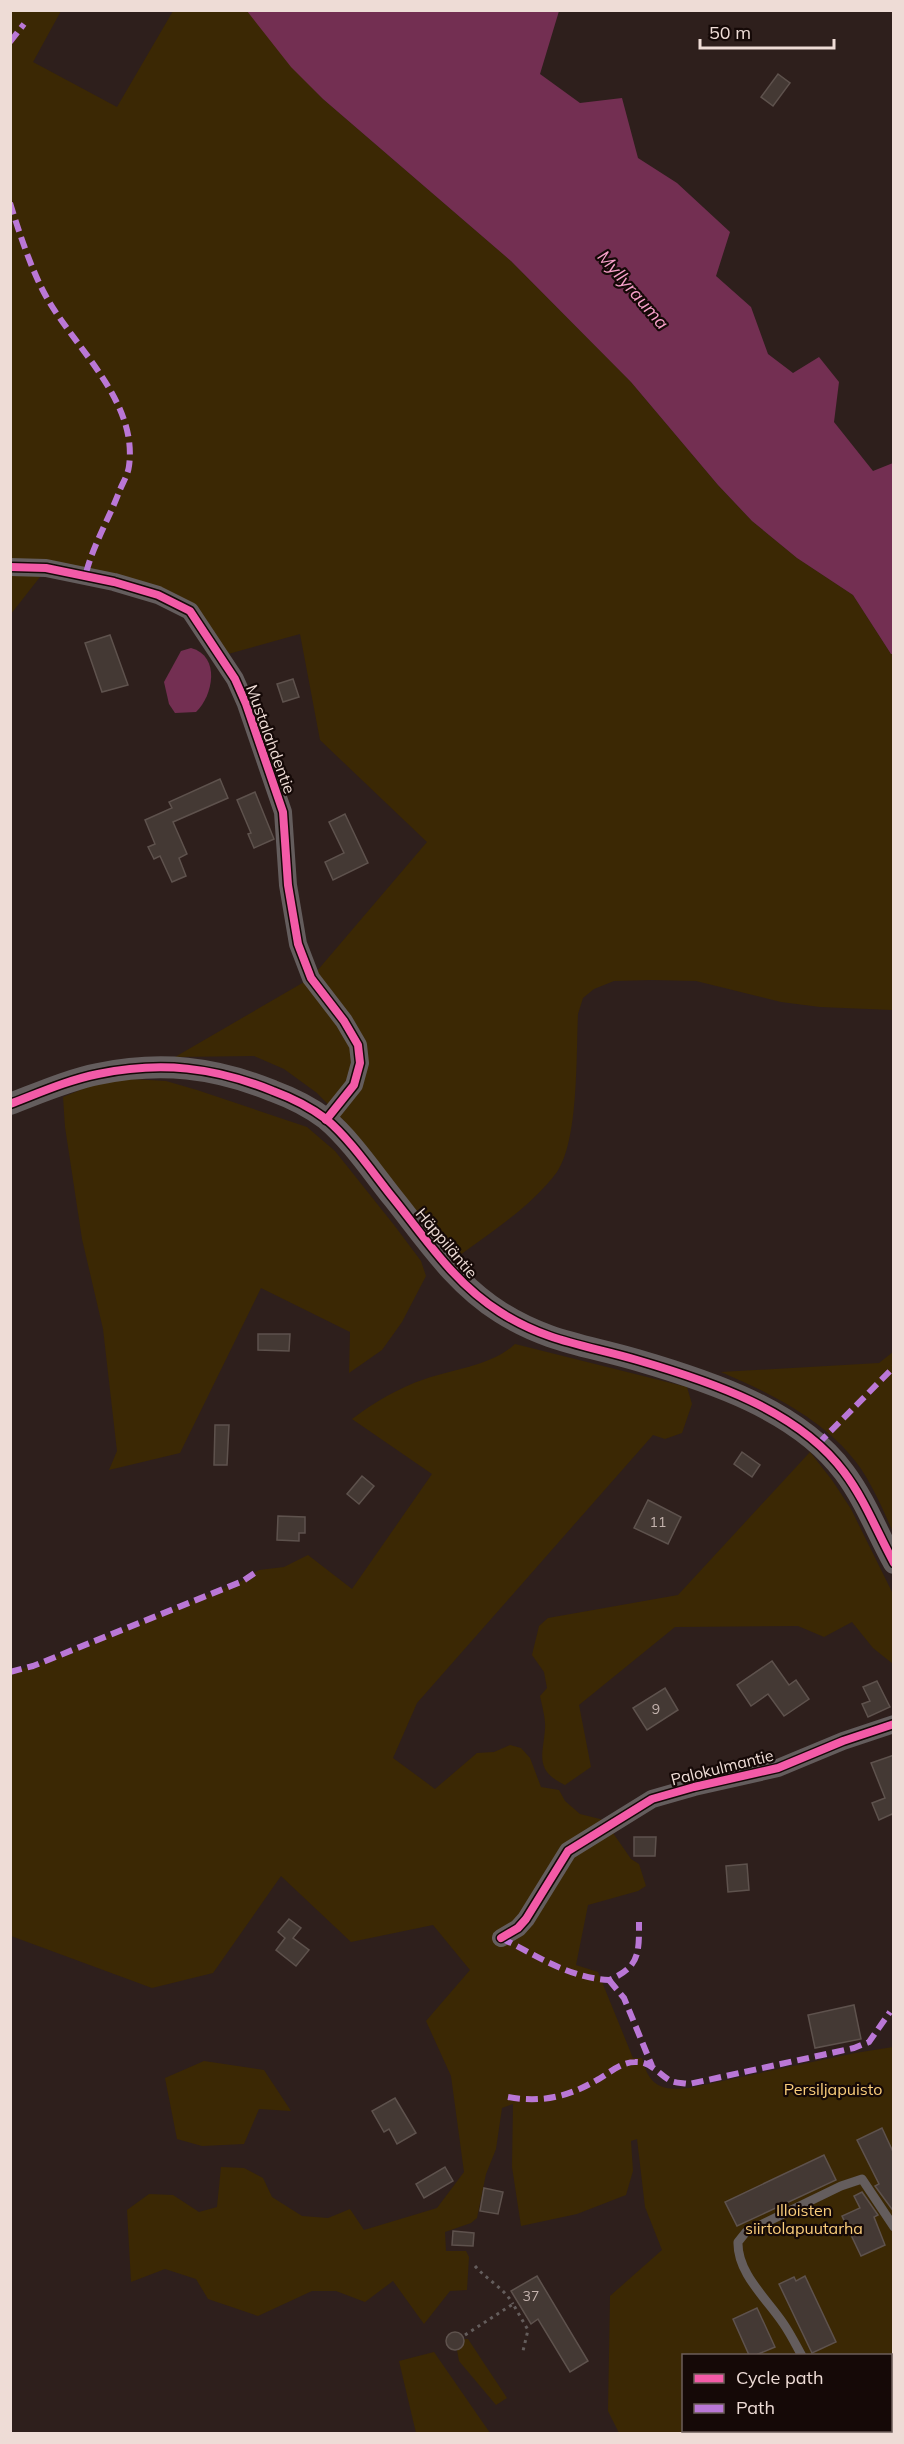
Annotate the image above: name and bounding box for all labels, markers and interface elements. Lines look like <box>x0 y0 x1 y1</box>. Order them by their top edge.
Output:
scale bar <box>700 12 834 50</box>
text: 50 m <box>709 21 751 44</box>
water label: Myllyrauma <box>593 245 674 334</box>
street label: Mustalahdentie <box>242 682 300 796</box>
street label: Häppiläntie <box>412 1204 482 1282</box>
house number: 11 <box>650 1513 666 1531</box>
house number: 9 <box>652 1700 660 1718</box>
street label: Palokulmantie <box>669 1745 775 1789</box>
park label: Persiljapuisto <box>784 2079 882 2099</box>
park label: Illoisten siirtolapuutarha <box>745 2200 863 2238</box>
house number: 37 <box>523 2287 539 2305</box>
legend <box>682 2354 892 2432</box>
text: Cycle path <box>736 2366 823 2389</box>
text: Path <box>736 2396 775 2419</box>

